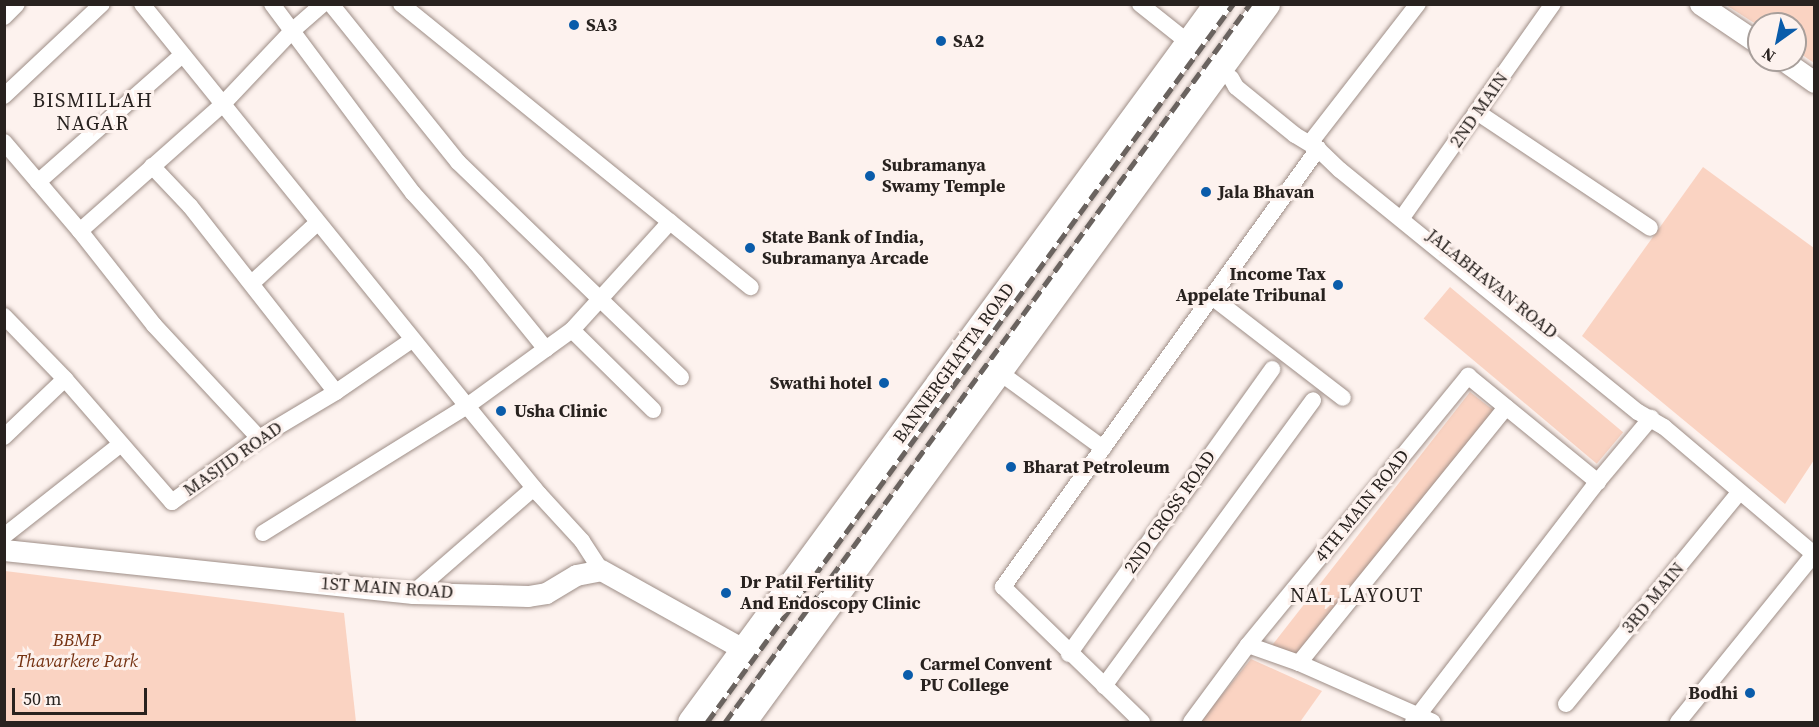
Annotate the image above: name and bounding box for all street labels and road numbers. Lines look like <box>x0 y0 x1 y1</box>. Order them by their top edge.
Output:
street label: 2ND MAIN <box>1445 68 1513 152</box>
street label: JALABHAVAN ROAD <box>1422 225 1562 343</box>
street label: BANNERGHATTA ROAD <box>889 279 1019 447</box>
street label: MASJID ROAD <box>179 417 287 501</box>
street label: 4TH MAIN ROAD <box>1310 445 1414 567</box>
street label: 2ND CROSS ROAD <box>1120 446 1220 578</box>
street label: 3RD MAIN <box>1617 558 1689 638</box>
street label: 1ST MAIN ROAD <box>320 573 454 603</box>

